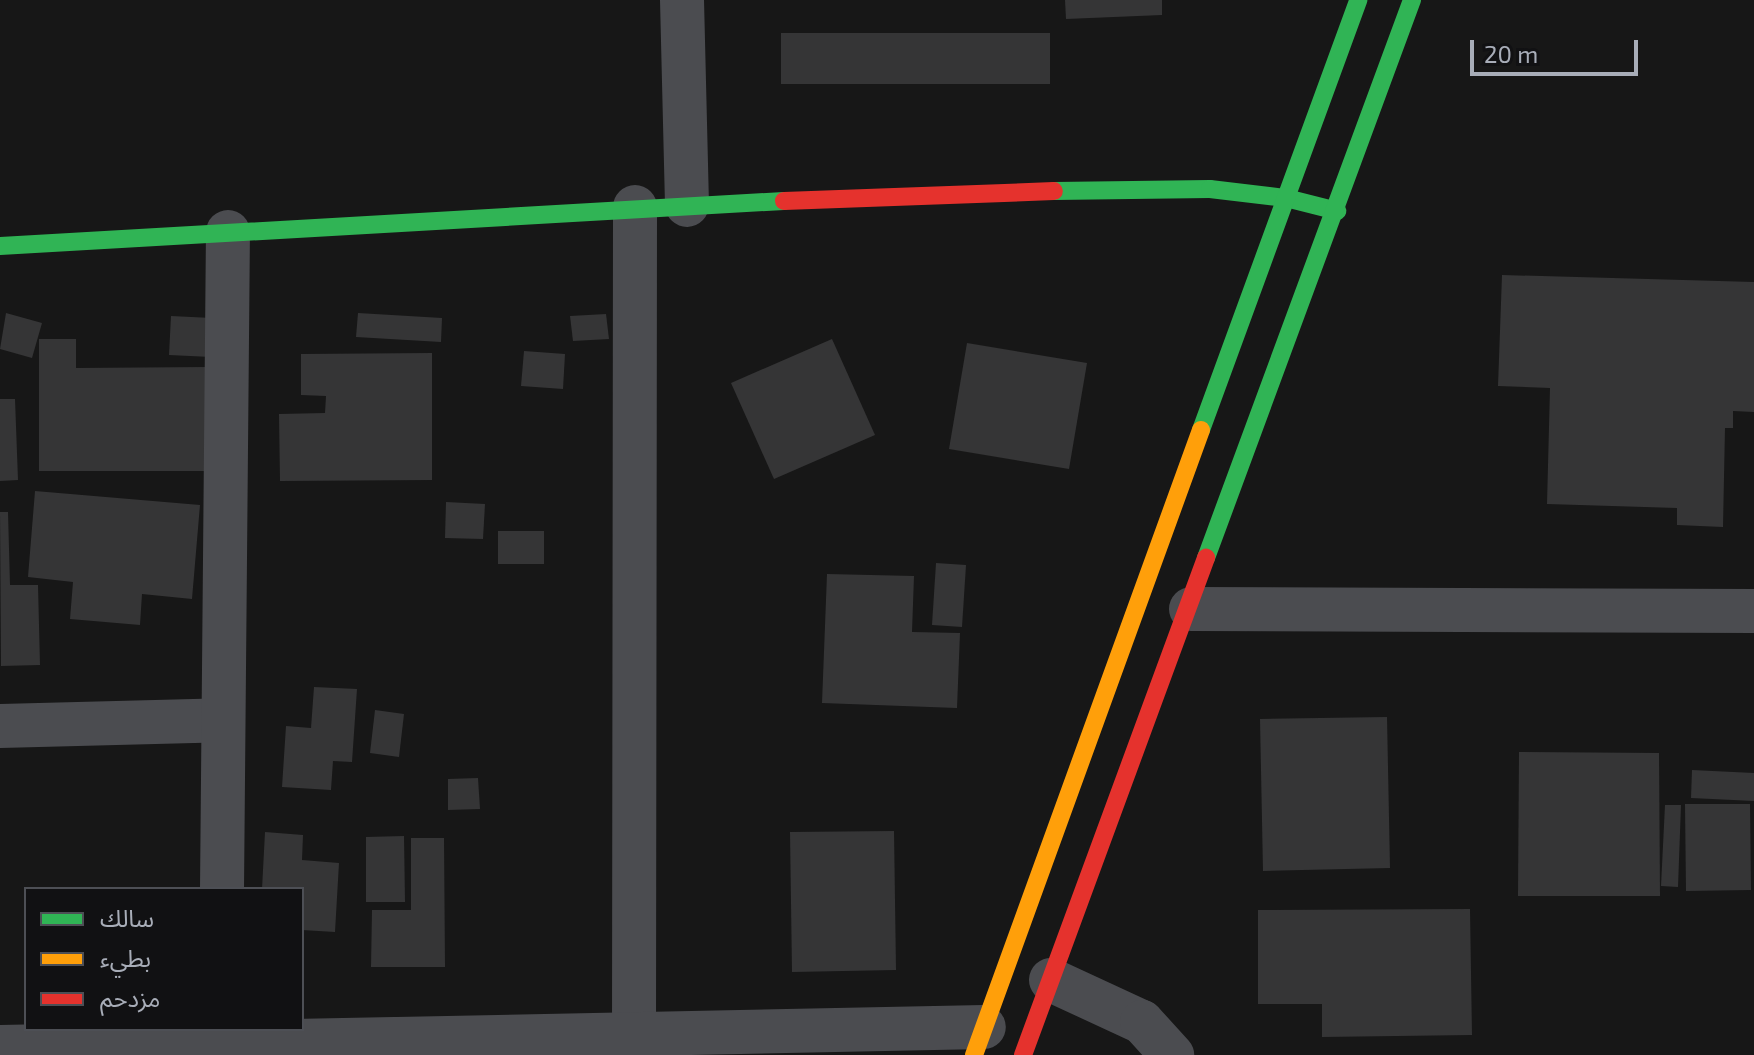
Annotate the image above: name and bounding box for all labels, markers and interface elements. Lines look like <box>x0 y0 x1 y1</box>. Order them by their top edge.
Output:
scale bar <box>1474 24 1642 74</box>
text: 20 m <box>1484 39 1538 68</box>
legend <box>24 887 304 1031</box>
text: سالك <box>100 903 154 932</box>
text: بطيء <box>100 943 151 972</box>
text: مزدحم <box>100 983 160 1012</box>

